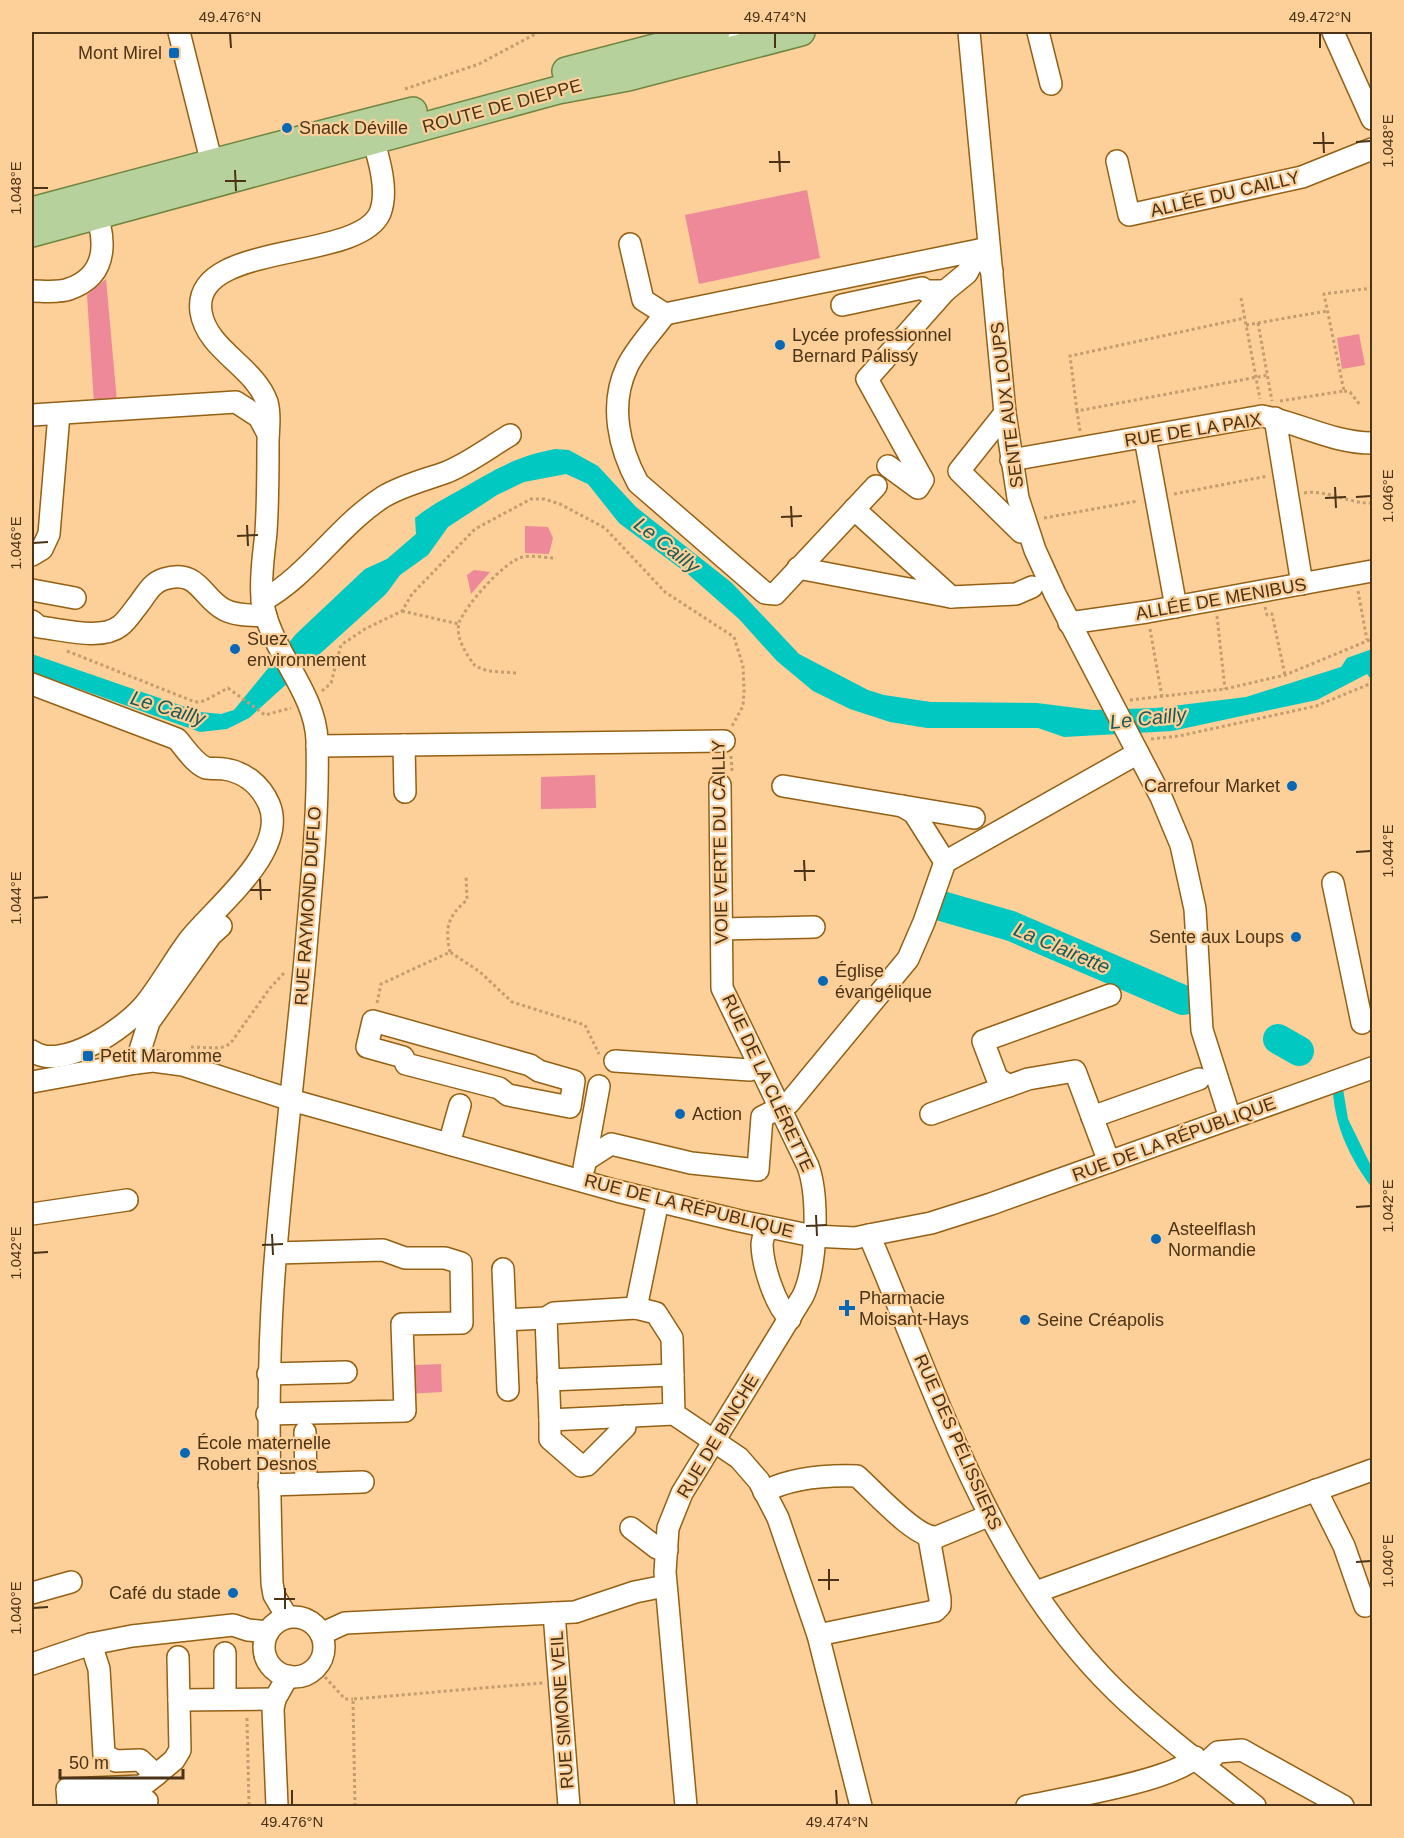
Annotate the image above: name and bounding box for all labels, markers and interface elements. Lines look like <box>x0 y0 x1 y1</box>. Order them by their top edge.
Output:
text: 49.476°N <box>199 8 261 25</box>
text: 49.474°N <box>744 8 806 25</box>
text: 49.472°N <box>1289 8 1351 25</box>
place label: Mont Mirel <box>78 43 162 63</box>
marker: Mont Mirel <box>167 46 181 60</box>
street label: ROUTE DE DIEPPE <box>420 75 584 137</box>
text: 1.048°E <box>1379 114 1396 168</box>
place label: Snack Déville <box>299 118 408 138</box>
marker: Snack Déville <box>280 121 294 135</box>
text: 1.048°E <box>7 161 24 215</box>
street label: ALLÉE DU CAILLY <box>1148 167 1302 221</box>
street label: SENTE AUX LOUPS <box>987 321 1027 489</box>
place label: Lycée professionnel Bernard Palissy <box>792 325 951 366</box>
marker: Lycée professionnel Bernard Palissy <box>773 338 787 352</box>
street label: RUE DE LA PAIX <box>1123 409 1263 451</box>
text: 1.046°E <box>1379 469 1396 523</box>
water label: Le Cailly <box>630 513 705 578</box>
text: 1.046°E <box>7 516 24 570</box>
street label: ALLÉE DE MENIBUS <box>1134 574 1308 624</box>
place label: Suez environnement <box>247 629 366 670</box>
marker: Suez environnement <box>228 642 242 656</box>
water label: Le Cailly <box>128 686 209 730</box>
water label: Le Cailly <box>1109 703 1188 733</box>
street label: VOIE VERTE DU CAILLY <box>708 740 732 944</box>
place label: Carrefour Market <box>1144 776 1280 796</box>
marker: Carrefour Market <box>1285 779 1299 793</box>
street label: RUE RAYMOND DUFLO <box>291 806 325 1006</box>
text: 1.044°E <box>1379 824 1396 878</box>
text: 1.044°E <box>7 871 24 925</box>
water label: La Clairette <box>1011 918 1113 978</box>
place label: Sente aux Loups <box>1149 927 1284 947</box>
marker: Sente aux Loups <box>1289 930 1303 944</box>
place label: Église évangélique <box>835 961 932 1002</box>
marker: Église évangélique <box>816 974 830 988</box>
street label: RUE DE LA CLÉRETTE <box>718 991 818 1175</box>
place label: Petit Maromme <box>100 1046 222 1066</box>
marker: Petit Maromme <box>81 1049 95 1063</box>
street label: RUE DE LA RÉPUBLIQUE <box>1070 1093 1278 1185</box>
place label: Action <box>692 1104 742 1124</box>
marker: Action <box>673 1107 687 1121</box>
street label: RUE DE LA RÉPUBLIQUE <box>582 1170 796 1242</box>
text: 1.042°E <box>1379 1179 1396 1233</box>
place label: Asteelflash Normandie <box>1168 1219 1256 1260</box>
text: 1.042°E <box>7 1226 24 1280</box>
marker: Asteelflash Normandie <box>1149 1232 1163 1246</box>
place label: Pharmacie Moisant-Hays <box>859 1288 969 1329</box>
marker: Pharmacie Moisant-Hays <box>840 1301 854 1315</box>
place label: Seine Créapolis <box>1037 1310 1164 1330</box>
marker: Seine Créapolis <box>1018 1313 1032 1327</box>
street label: RUE DES PÉLISSIERS <box>910 1351 1006 1533</box>
street label: RUE DE BINCHE <box>673 1370 763 1502</box>
place label: École maternelle Robert Desnos <box>197 1433 331 1474</box>
marker: École maternelle Robert Desnos <box>178 1446 192 1460</box>
text: 1.040°E <box>1379 1534 1396 1588</box>
text: 1.040°E <box>7 1581 24 1635</box>
place label: Café du stade <box>109 1583 221 1603</box>
marker: Café du stade <box>226 1586 240 1600</box>
street label: RUE SIMONE VEIL <box>547 1630 577 1790</box>
scale bar <box>60 1742 183 1780</box>
text: 50 m <box>69 1753 109 1773</box>
text: 49.476°N <box>261 1813 323 1830</box>
text: 49.474°N <box>806 1813 868 1830</box>

